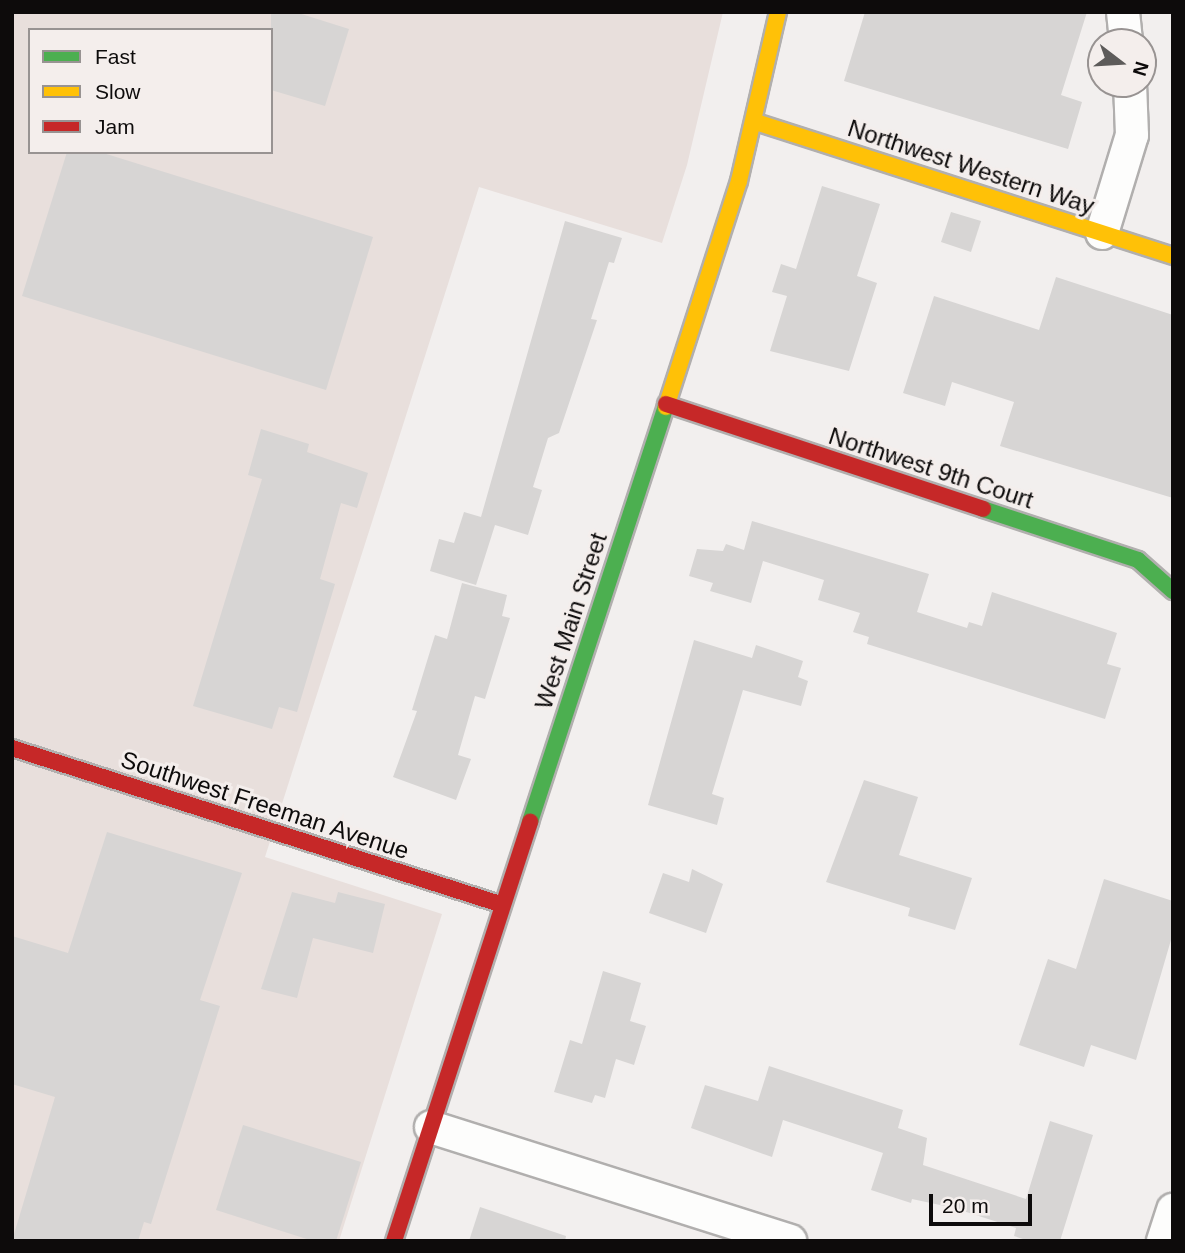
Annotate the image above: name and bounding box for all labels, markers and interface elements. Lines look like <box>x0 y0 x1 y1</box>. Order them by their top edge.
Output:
legend <box>28 28 273 154</box>
north arrow <box>1087 28 1157 98</box>
text: Fast <box>95 45 136 68</box>
text: N <box>1129 59 1153 78</box>
text: Slow <box>95 80 141 103</box>
street label: Northwest Western Way <box>844 114 1098 220</box>
text: Jam <box>95 115 135 138</box>
street label: Northwest 9th Court <box>825 421 1037 515</box>
street label: West Main Street <box>529 529 613 713</box>
street label: Southwest Freeman Avenue <box>117 745 413 865</box>
scale bar <box>933 1180 1036 1224</box>
text: 20 m <box>942 1194 989 1217</box>

